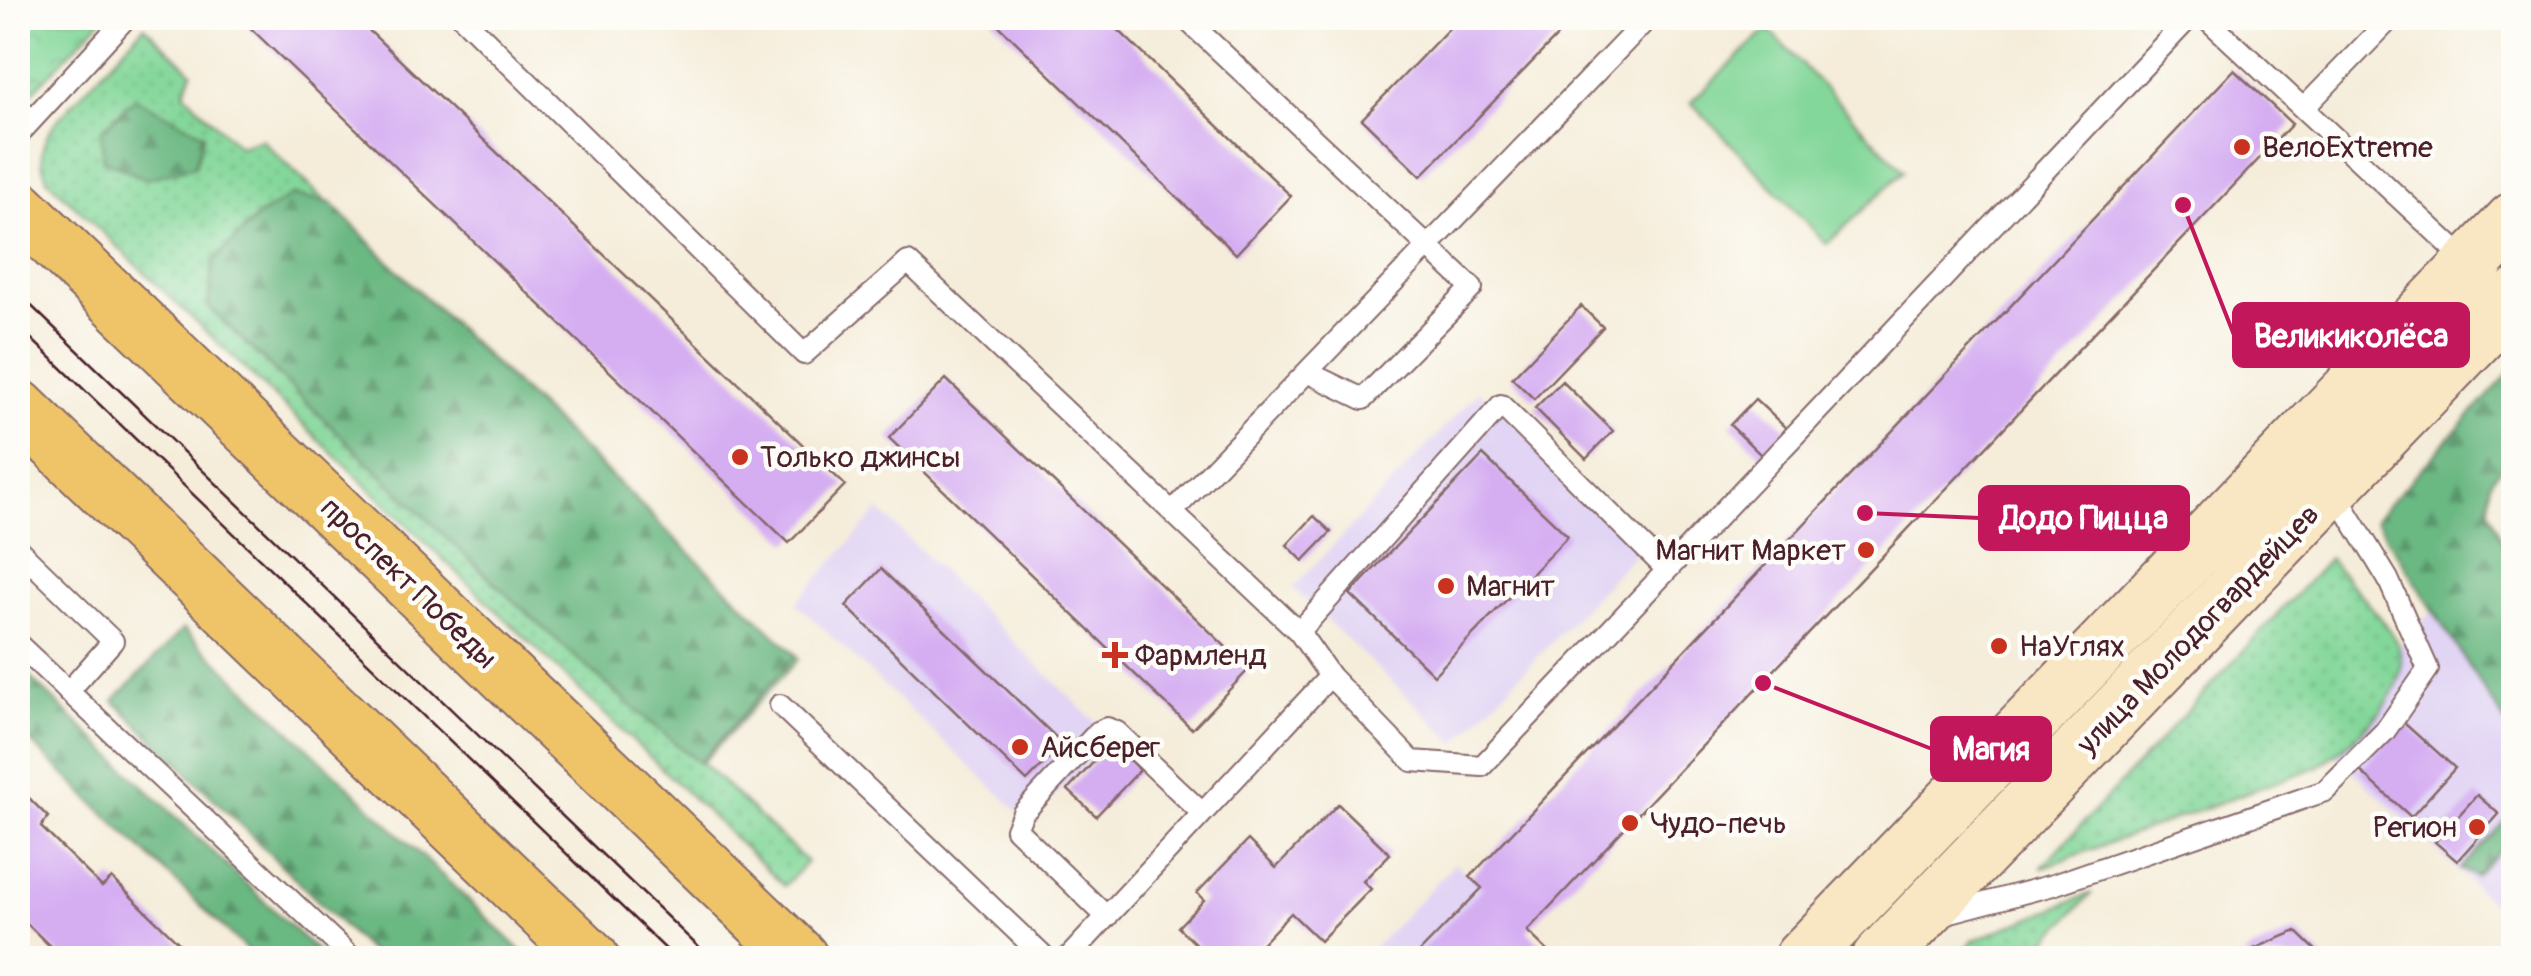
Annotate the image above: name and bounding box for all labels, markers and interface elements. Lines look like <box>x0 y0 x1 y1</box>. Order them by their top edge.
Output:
place label: ВелоExtreme <box>2262 129 2433 166</box>
marker: ВелоExtreme <box>2231 136 2253 158</box>
callout: Великиколёса <box>2234 304 2468 366</box>
text: Великиколёса <box>2254 317 2448 357</box>
place label: Только джинсы <box>760 439 961 476</box>
marker: Только джинсы <box>729 446 751 468</box>
callout: Додо Пицца <box>1980 487 2188 549</box>
street label: проспект Победы <box>313 490 505 677</box>
street label: улица Молодогвардейцев <box>2068 497 2328 763</box>
text: Додо Пицца <box>1998 499 2168 539</box>
place label: Магнит Маркет <box>1655 532 1846 569</box>
marker: Магнит Маркет <box>1855 539 1877 561</box>
place label: Магнит <box>1466 568 1555 605</box>
marker: Магнит <box>1435 575 1457 597</box>
place label: НаУглях <box>2019 628 2125 665</box>
marker: НаУглях <box>1988 635 2010 657</box>
place label: Фармленд <box>1135 637 1267 674</box>
marker: Фармленд <box>1104 644 1126 666</box>
callout: Магия <box>1932 718 2050 780</box>
place label: Айсберег <box>1040 729 1160 766</box>
text: Магия <box>1952 730 2030 770</box>
marker: Айсберег <box>1009 736 1031 758</box>
place label: Чудо-печь <box>1650 805 1787 842</box>
place label: Регион <box>2373 809 2457 846</box>
marker: Чудо-печь <box>1619 812 1641 834</box>
marker: Регион <box>2466 816 2488 838</box>

